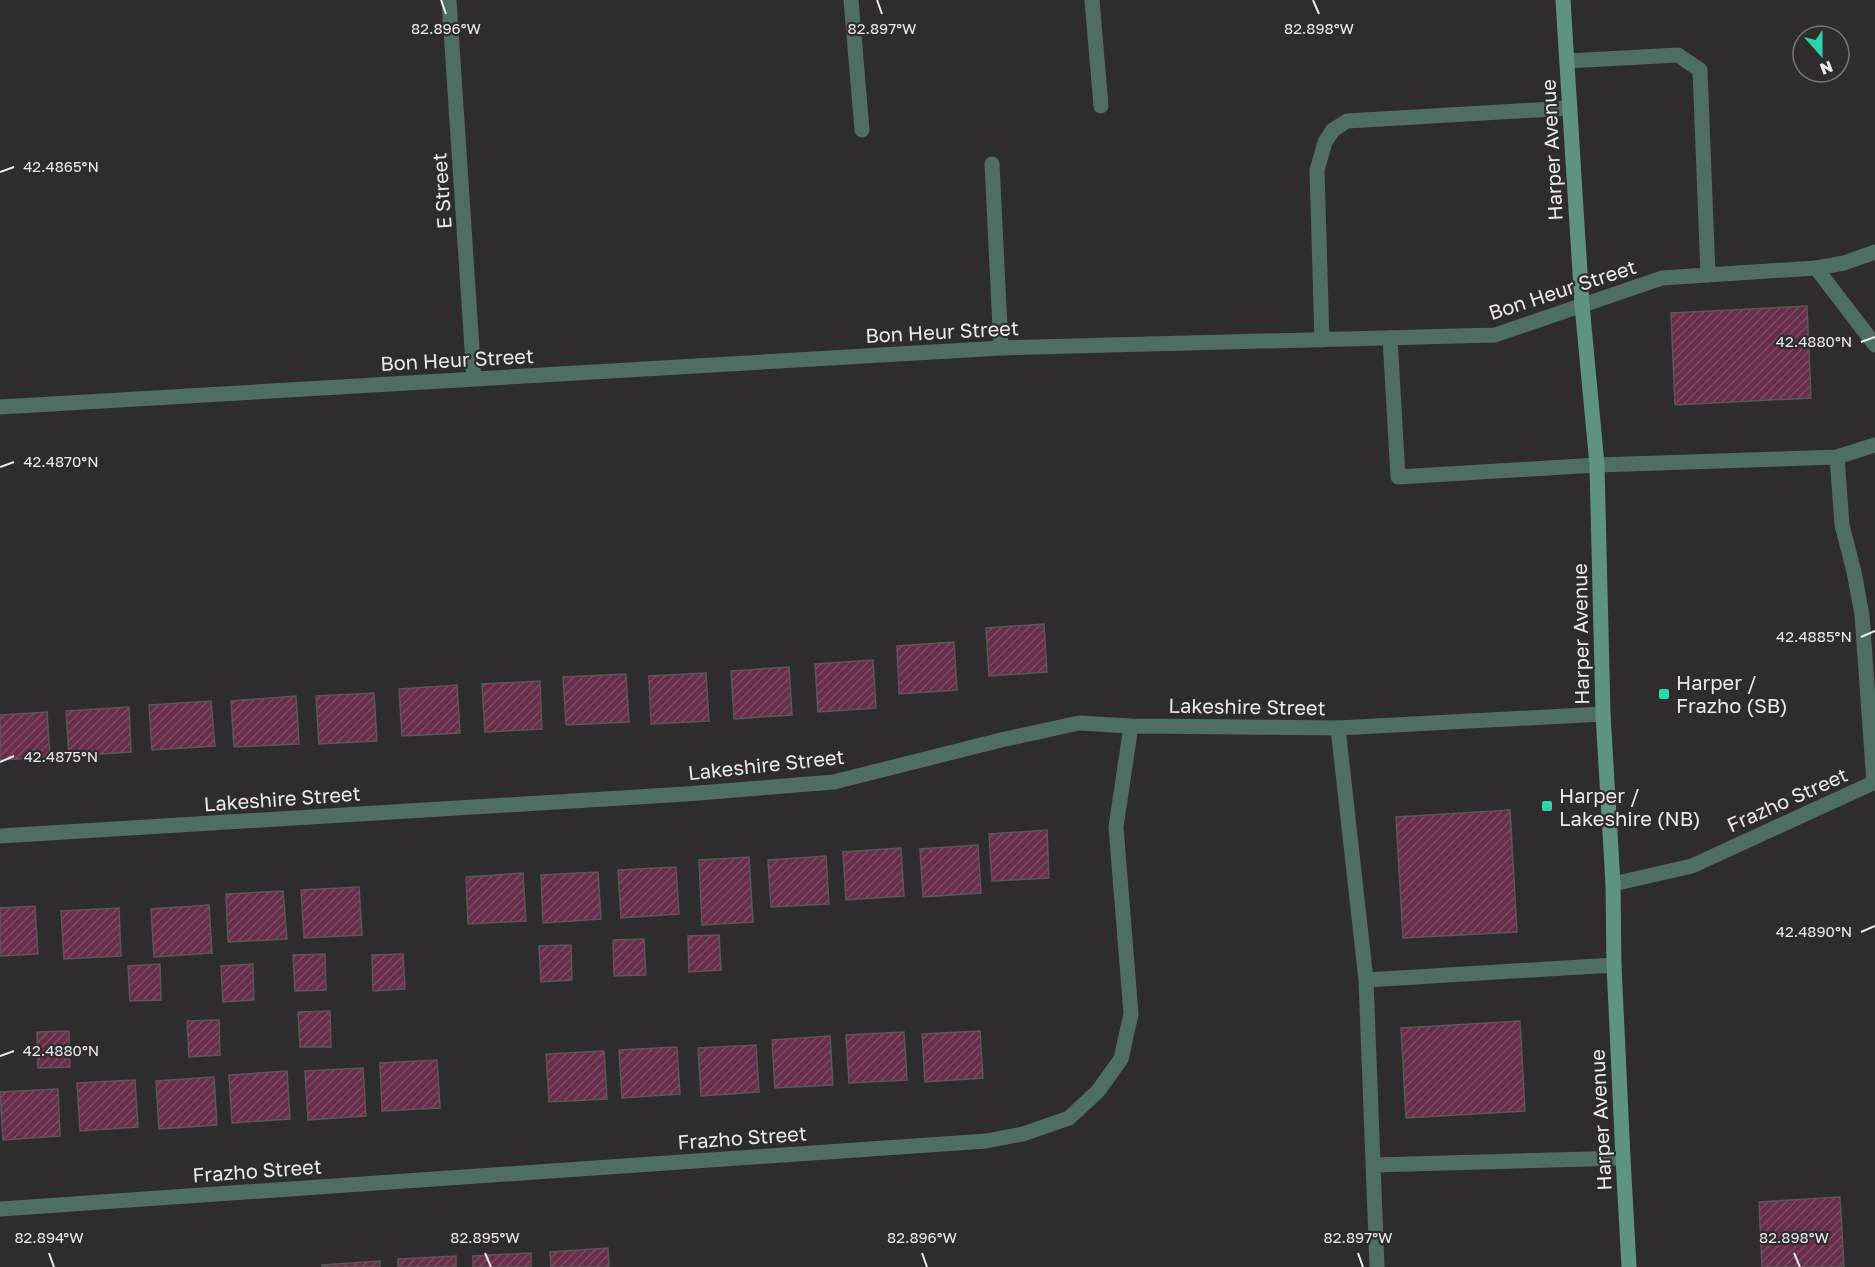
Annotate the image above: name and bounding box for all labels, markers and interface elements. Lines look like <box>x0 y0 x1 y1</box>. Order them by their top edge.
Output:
text: 82.896°W <box>411 19 481 37</box>
text: 82.897°W <box>848 19 916 37</box>
text: 82.898°W <box>1284 19 1354 37</box>
north arrow <box>1791 24 1851 84</box>
text: N <box>1817 56 1836 80</box>
street label: Harper Avenue <box>1535 79 1567 221</box>
street label: E Street <box>426 152 456 230</box>
text: 42.4865°N <box>23 157 99 175</box>
street label: Bon Heur Street <box>1485 254 1639 324</box>
street label: Bon Heur Street <box>865 315 1019 347</box>
text: 42.4880°N <box>1776 332 1852 350</box>
street label: Bon Heur Street <box>380 343 534 375</box>
text: 42.4870°N <box>23 452 99 470</box>
street label: Harper Avenue <box>1567 563 1593 705</box>
text: 42.4885°N <box>1776 627 1852 645</box>
place label: Harper / Frazho (SB) <box>1676 670 1788 717</box>
marker: Harper / Frazho (SB) <box>1657 687 1671 701</box>
street label: Lakeshire Street <box>1168 693 1326 719</box>
street label: Lakeshire Street <box>687 744 845 784</box>
text: 42.4875°N <box>24 747 98 765</box>
street label: Frazho Street <box>1723 762 1851 836</box>
street label: Lakeshire Street <box>203 781 361 815</box>
place label: Harper / Lakeshire (NB) <box>1559 783 1701 830</box>
marker: Harper / Lakeshire (NB) <box>1540 799 1554 813</box>
text: 42.4890°N <box>1776 922 1852 940</box>
text: 42.4880°N <box>23 1041 99 1059</box>
street label: Harper Avenue <box>1584 1049 1616 1191</box>
street label: Frazho Street <box>677 1121 807 1153</box>
street label: Frazho Street <box>192 1154 322 1186</box>
text: 82.894°W <box>14 1228 84 1246</box>
text: 82.895°W <box>450 1228 520 1246</box>
text: 82.896°W <box>887 1228 957 1246</box>
text: 82.897°W <box>1324 1228 1392 1246</box>
text: 82.898°W <box>1759 1228 1829 1246</box>

